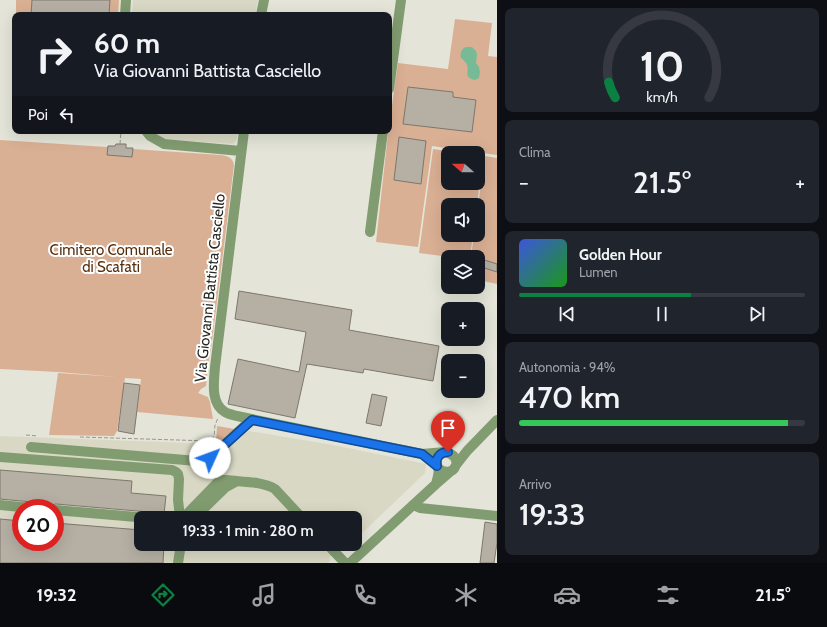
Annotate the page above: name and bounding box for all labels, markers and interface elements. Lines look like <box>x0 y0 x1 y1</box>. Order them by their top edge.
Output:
text: 60 m <box>94 26 160 60</box>
icon: right <box>28 28 80 80</box>
text: 10 <box>640 41 684 91</box>
text: Via Giovanni Battista Casciello <box>94 60 321 82</box>
text: km/h <box>646 88 678 106</box>
icon: left <box>56 104 78 126</box>
text: Poi <box>28 106 48 124</box>
text: Clima <box>519 144 550 160</box>
north arrow <box>441 146 485 190</box>
map controls <box>441 146 485 398</box>
text: 21.5° <box>633 164 691 201</box>
text: − <box>519 169 529 196</box>
text: + <box>795 169 805 196</box>
street label: Via Giovanni Battista Casciello <box>191 193 229 383</box>
button: sound <box>441 198 485 242</box>
park label: Cimitero Comunale di Scafati <box>49 241 173 276</box>
text: Golden Hour <box>579 246 662 264</box>
button: layers <box>441 250 485 294</box>
text: Lumen <box>579 264 618 280</box>
button: + <box>441 302 485 346</box>
icon: previous <box>556 303 578 325</box>
icon: pause <box>651 303 673 325</box>
icon: next <box>746 303 768 325</box>
button: − <box>441 354 485 398</box>
text: Autonomia · 94% <box>519 359 616 375</box>
text: 470 km <box>519 379 620 416</box>
pin <box>431 411 465 452</box>
icon: arrive <box>437 417 459 439</box>
position arrow <box>189 437 231 479</box>
text: Arrivo <box>519 476 551 492</box>
text: 19:33 <box>519 496 585 533</box>
speed limit sign: 20 <box>12 499 64 551</box>
text: 19:33 · 1 min · 280 m <box>182 522 314 540</box>
icon: directions <box>149 581 177 609</box>
icon: music <box>250 581 278 609</box>
icon: phone <box>351 581 379 609</box>
icon: climate <box>452 581 480 609</box>
icon: car <box>553 581 581 609</box>
icon: filters <box>654 581 682 609</box>
text: 19:32 <box>36 584 76 606</box>
text: 21.5° <box>755 584 790 606</box>

